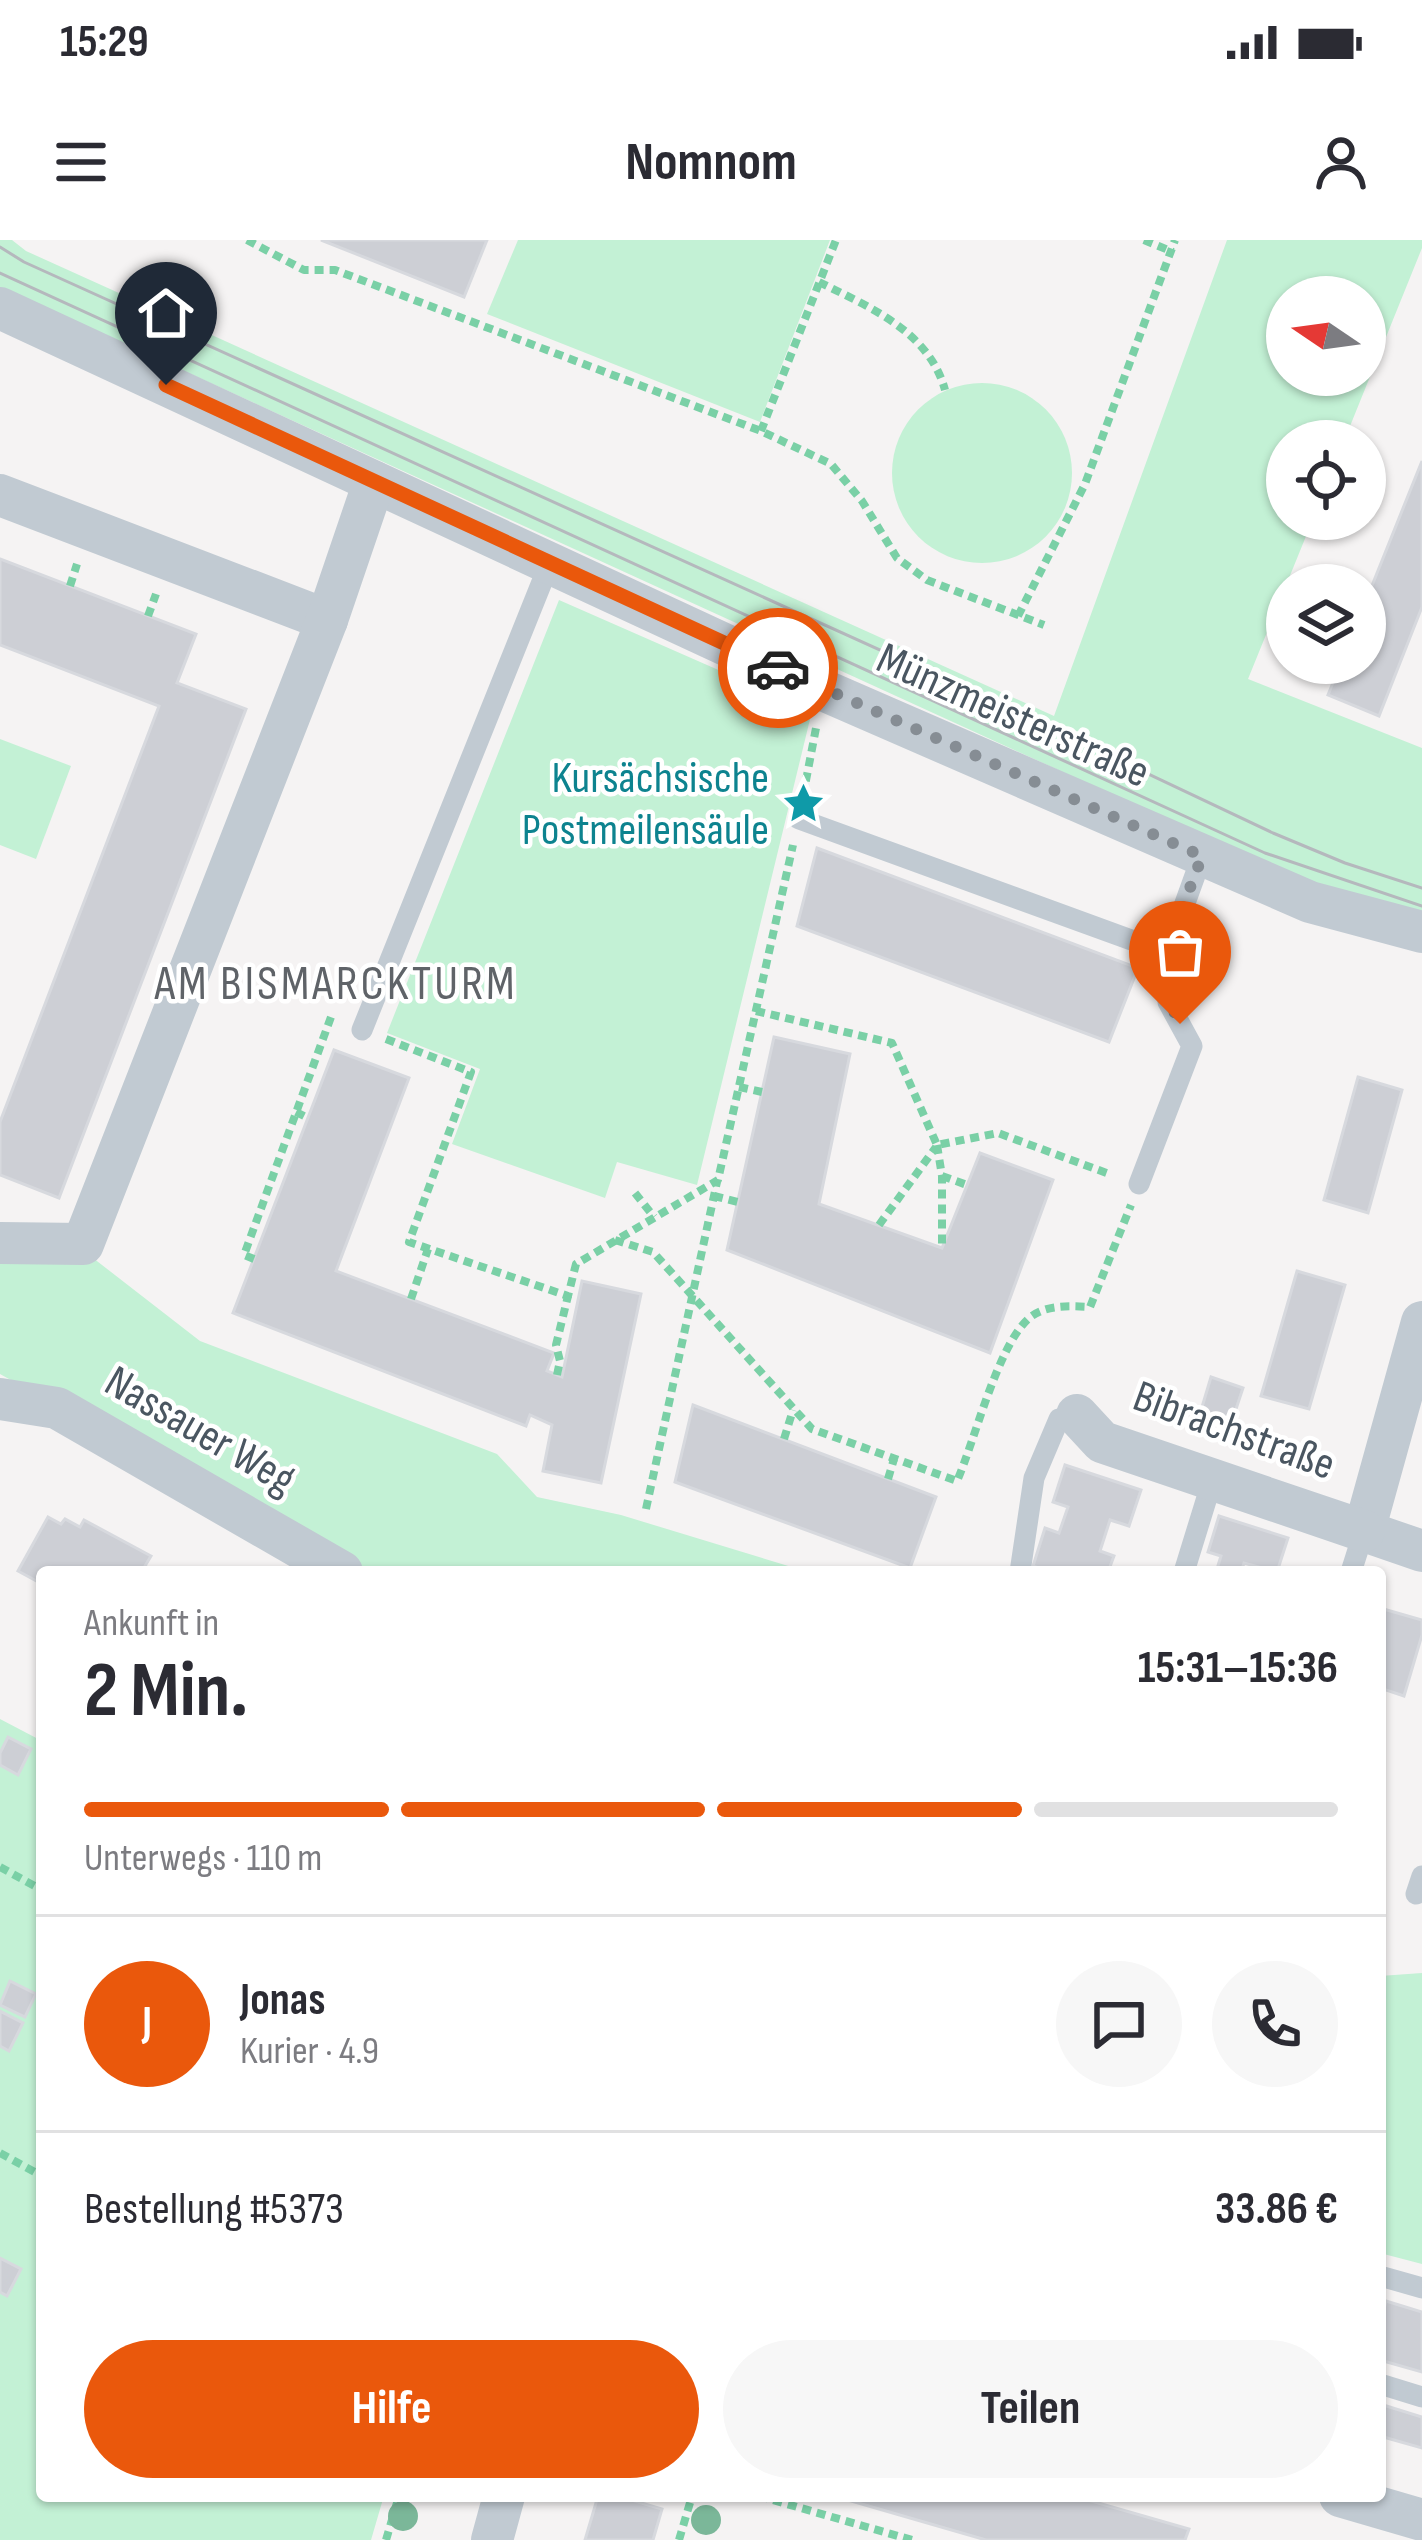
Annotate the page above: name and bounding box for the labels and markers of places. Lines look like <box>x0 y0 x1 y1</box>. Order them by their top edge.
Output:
pin <box>115 262 217 385</box>
place label: Kursächsische Postmeilensäule <box>522 751 769 858</box>
place icon: Kursächsische Postmeilensäule <box>780 781 826 827</box>
pin <box>1129 901 1231 1024</box>

